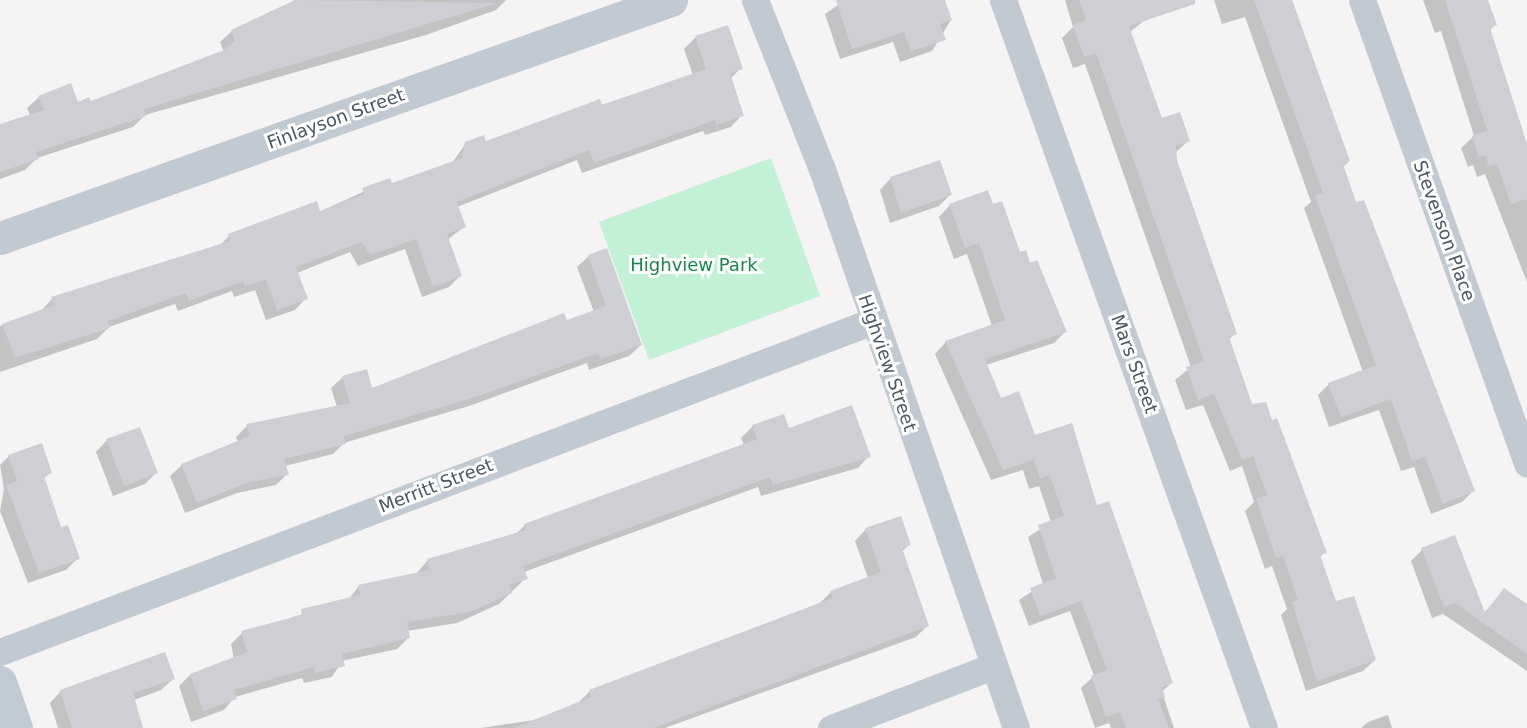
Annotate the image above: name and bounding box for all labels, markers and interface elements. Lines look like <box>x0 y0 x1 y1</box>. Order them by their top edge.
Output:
street label: Finlayson Street <box>264 84 408 154</box>
street label: Stevenson Place <box>1409 158 1479 304</box>
park label: Highview Park <box>630 254 758 276</box>
street label: Highview Street <box>853 292 921 434</box>
street label: Mars Street <box>1106 312 1162 416</box>
street label: Merritt Street <box>376 454 496 518</box>

